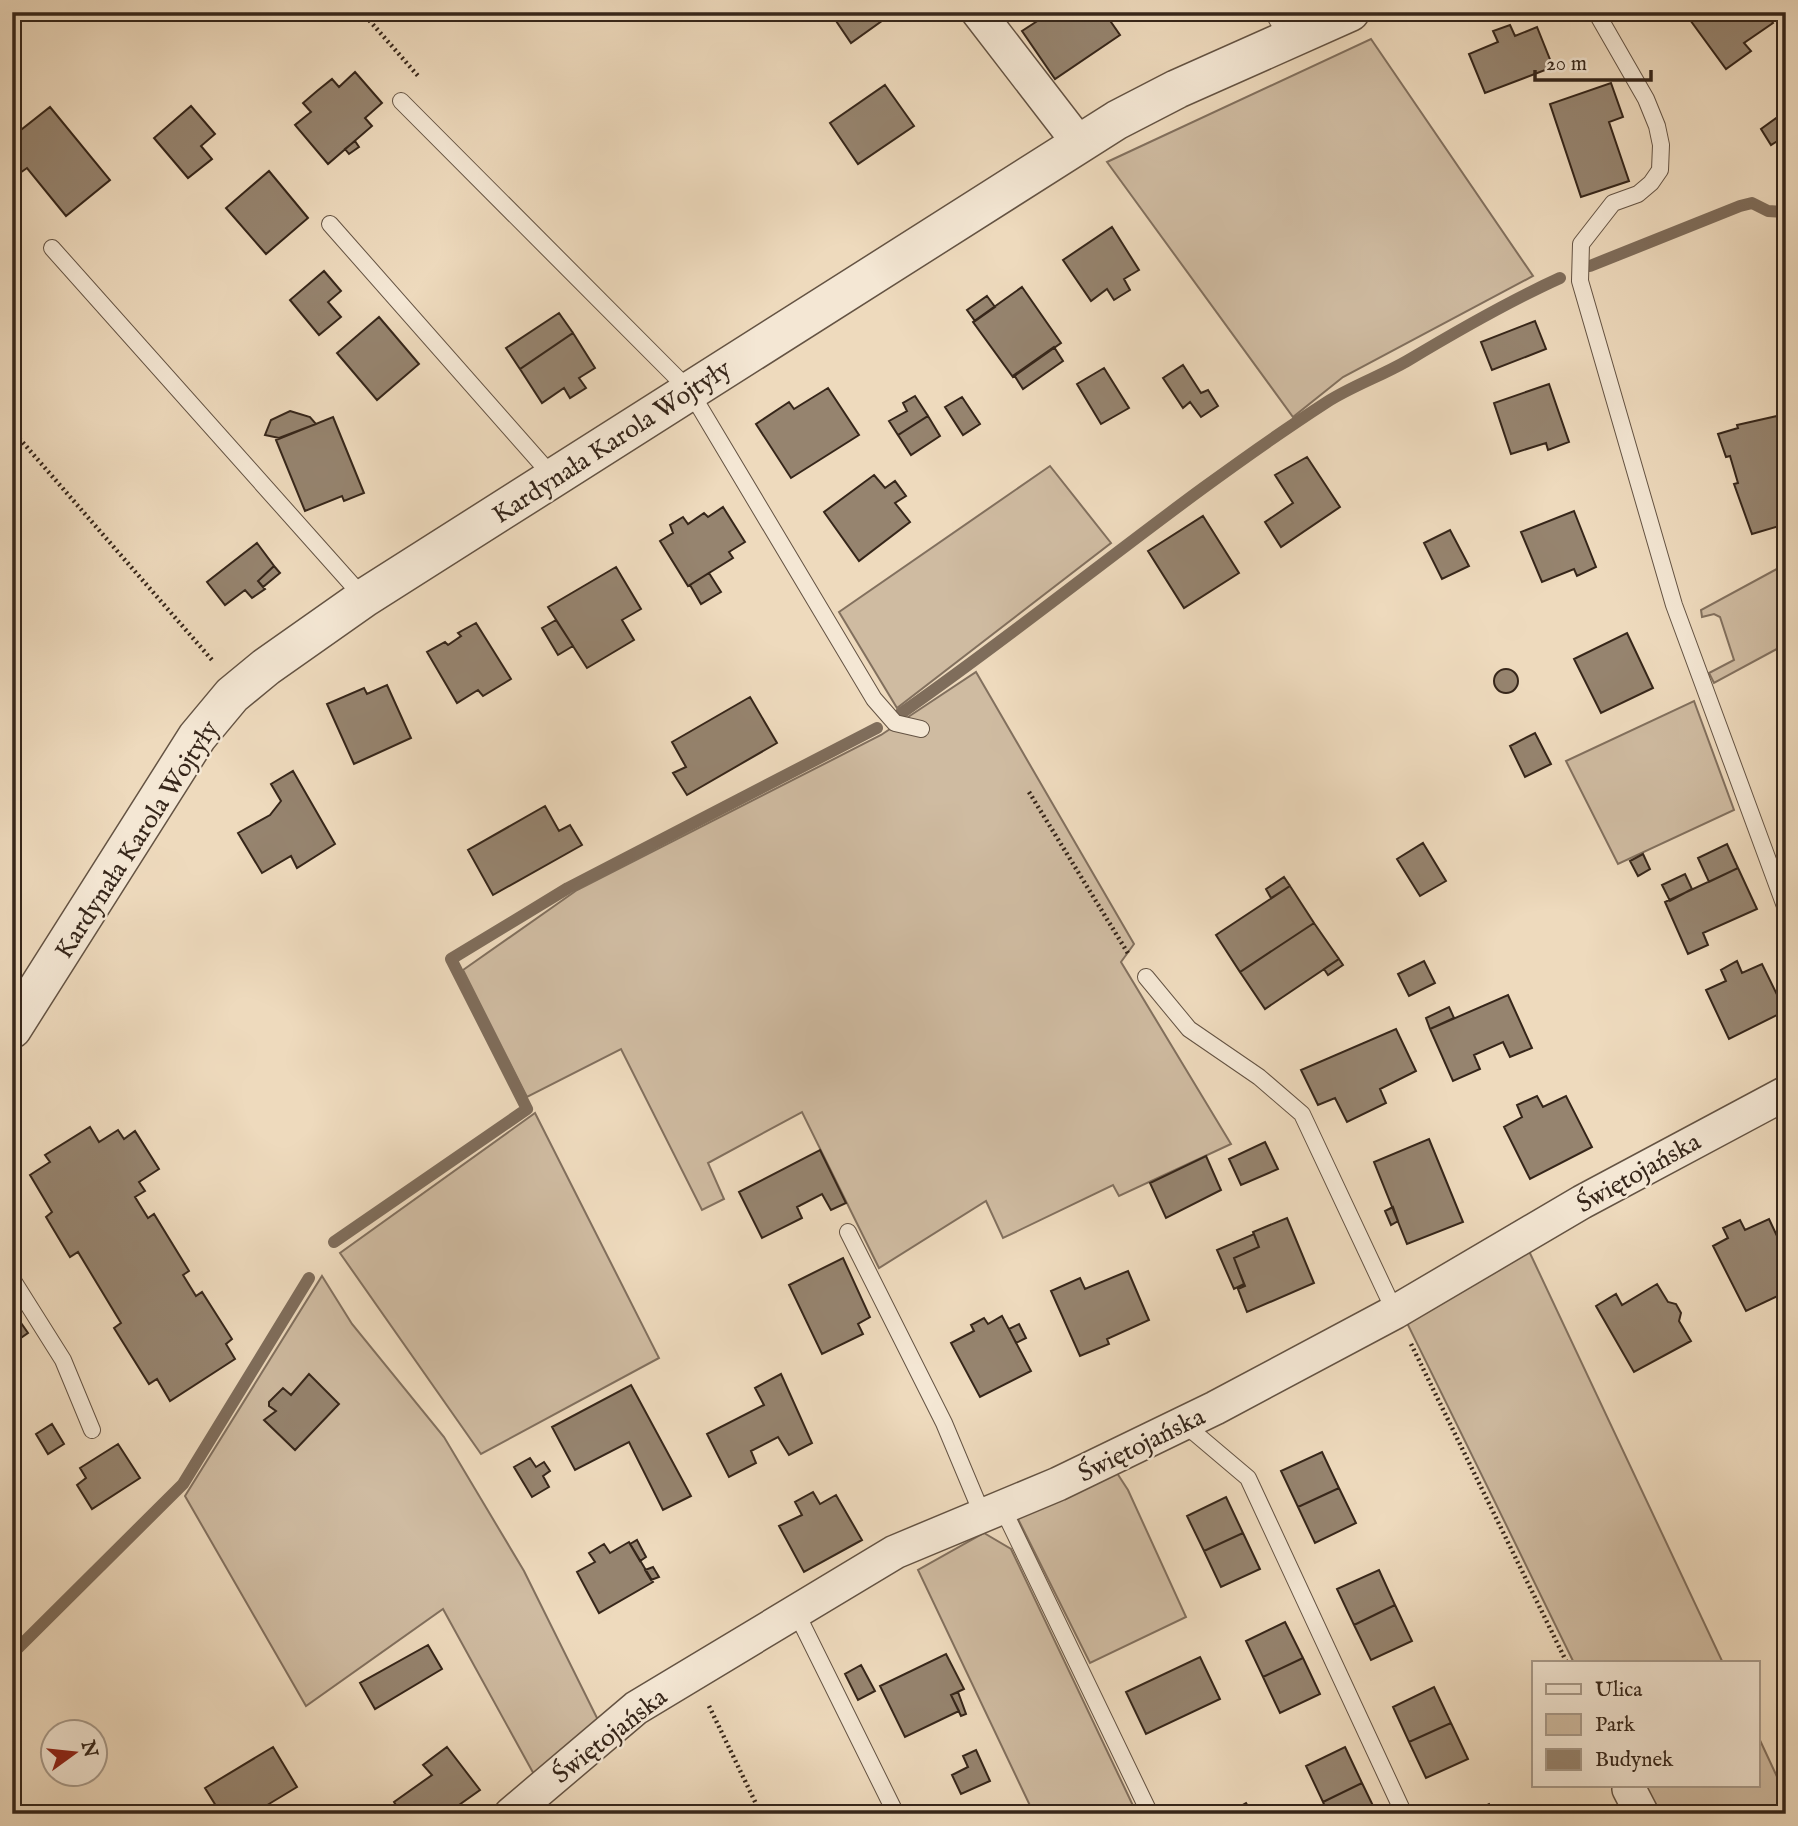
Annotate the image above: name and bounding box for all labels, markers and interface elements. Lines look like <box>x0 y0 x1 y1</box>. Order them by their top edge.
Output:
scale bar <box>1535 38 1651 82</box>
text: 20 m <box>1546 51 1587 78</box>
street label: Kardynała Karola Wojtyły <box>486 353 737 532</box>
street label: Kardynała Karola Wojtyły <box>48 714 227 965</box>
street label: Świętojańska <box>1571 1125 1707 1221</box>
street label: Świętojańska <box>1073 1400 1211 1490</box>
legend <box>1532 1661 1759 1787</box>
text: Ulica <box>1595 1677 1643 1704</box>
street label: Świętojańska <box>546 1680 675 1791</box>
text: Park <box>1595 1712 1636 1739</box>
north arrow <box>38 1717 108 1787</box>
text: N <box>75 1737 102 1761</box>
text: Budynek <box>1595 1747 1674 1774</box>

